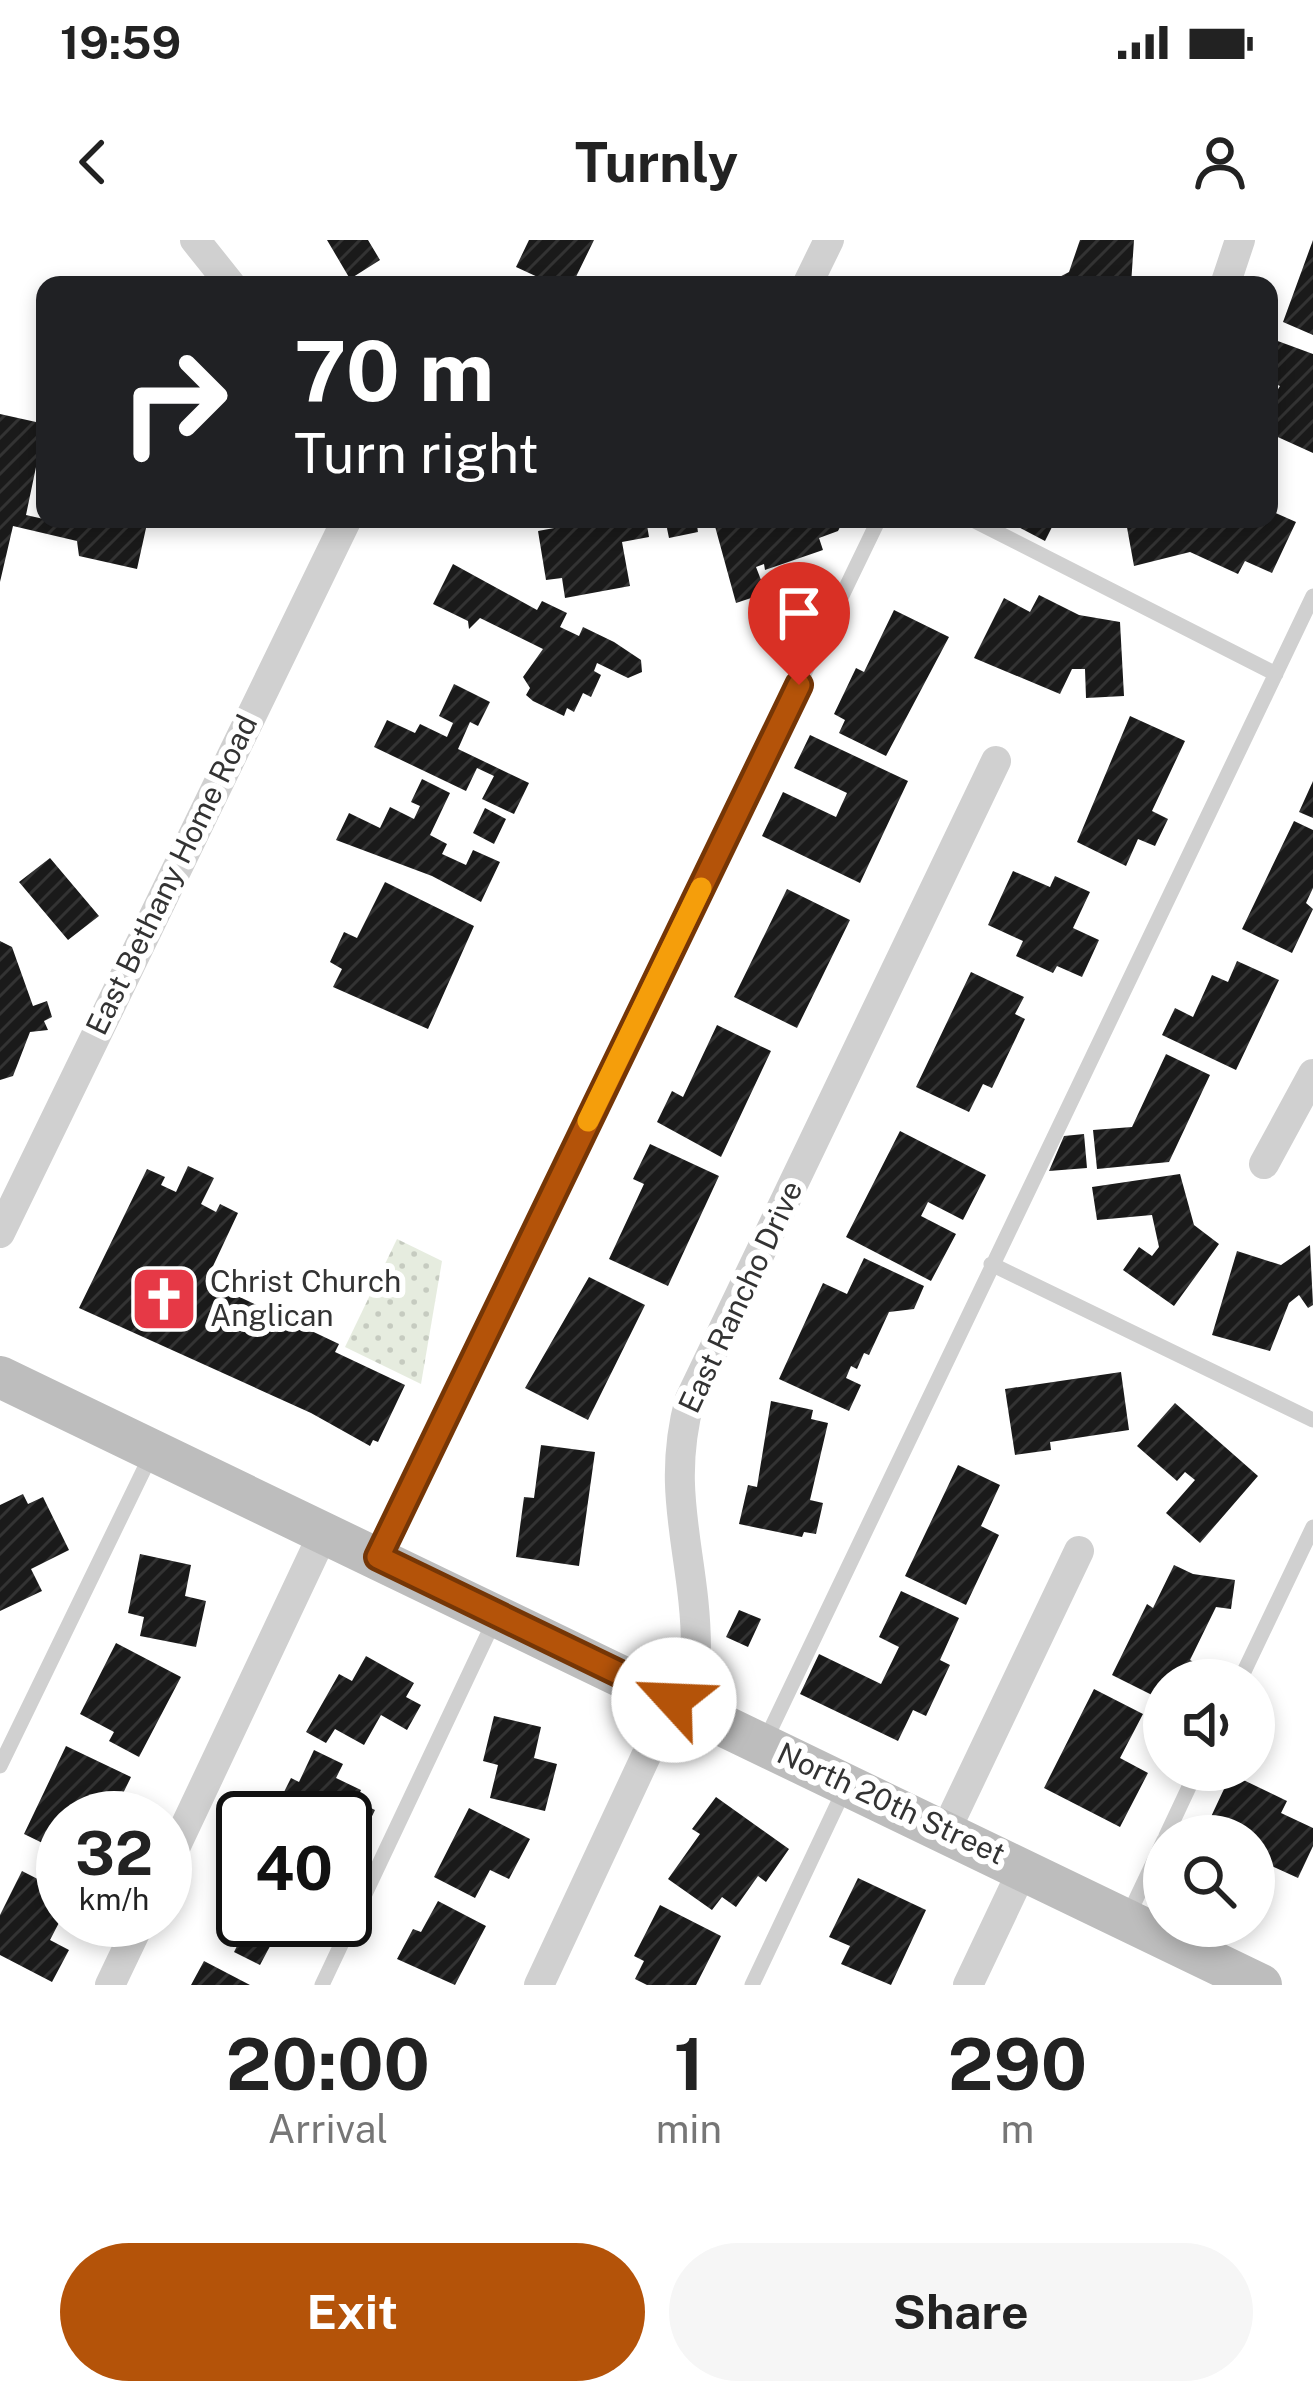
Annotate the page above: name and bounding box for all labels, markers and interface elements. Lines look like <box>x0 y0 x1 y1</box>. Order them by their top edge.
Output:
text: 19:59 <box>60 16 181 69</box>
icon: back <box>60 129 126 195</box>
icon: person <box>1187 129 1253 195</box>
text: Turnly <box>575 131 738 194</box>
text: 70 m <box>294 321 494 420</box>
icon: right <box>96 324 252 480</box>
text: Turn right <box>294 422 539 485</box>
pin <box>748 562 850 685</box>
icon: arrive <box>766 580 832 646</box>
street label: East Bethany Home Road <box>78 709 264 1040</box>
street label: East Rancho Drive <box>671 1175 810 1418</box>
place label: Christ Church Anglican <box>210 1263 401 1333</box>
church icon: Christ Church Anglican <box>129 1264 199 1334</box>
position arrow <box>611 1637 737 1763</box>
map controls <box>1143 1659 1275 1947</box>
button: sound <box>1143 1659 1275 1791</box>
street label: North 20th Street <box>772 1735 1011 1872</box>
speed limit sign: 40 <box>216 1791 372 1947</box>
button: search <box>1143 1815 1275 1947</box>
text: 32 <box>75 1818 153 1889</box>
text: km/h <box>79 1881 149 1917</box>
text: 20:00 <box>226 2022 430 2106</box>
text: 1 <box>673 2022 704 2106</box>
text: 290 <box>948 2022 1087 2106</box>
text: Arrival <box>268 2106 388 2152</box>
text: min <box>656 2106 722 2152</box>
text: m <box>1001 2106 1034 2152</box>
button: Exit <box>60 2243 645 2381</box>
button: Share <box>669 2243 1253 2381</box>

